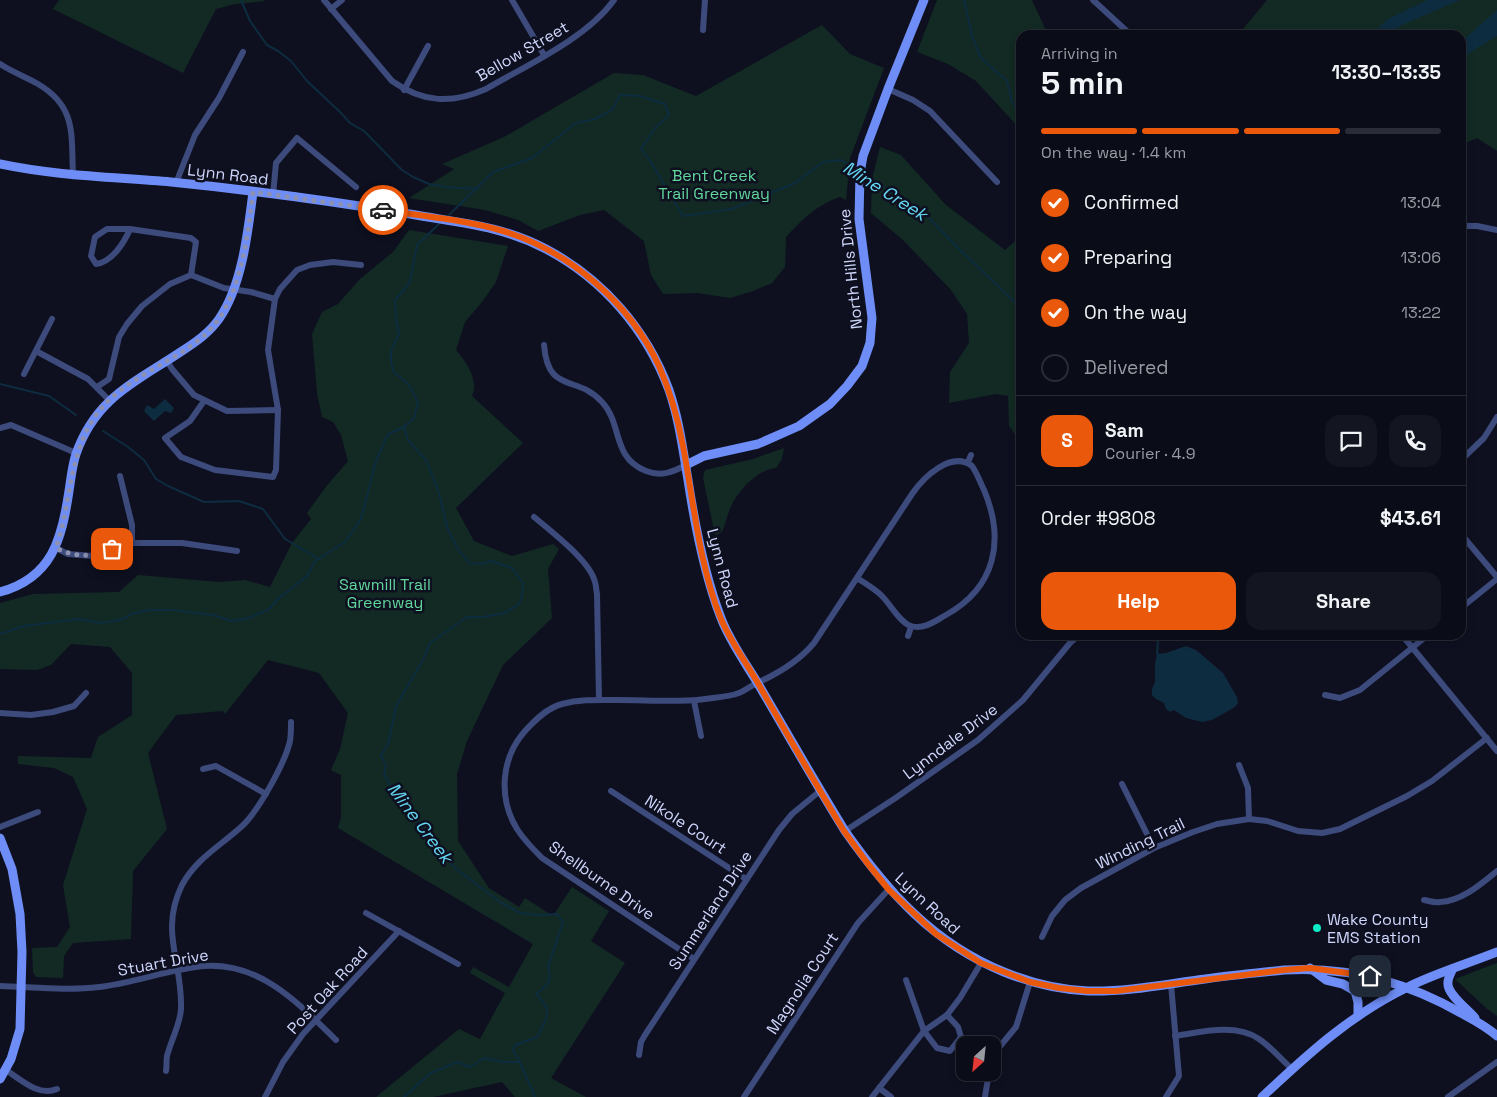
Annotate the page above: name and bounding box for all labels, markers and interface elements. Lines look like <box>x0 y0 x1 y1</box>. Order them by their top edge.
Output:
street label: Bellow Street <box>472 16 572 86</box>
text: Arriving in <box>1041 43 1118 64</box>
text: 13:30–13:35 <box>1331 60 1441 85</box>
text: 5 min <box>1041 63 1124 103</box>
text: On the way · 1.4 km <box>1041 142 1186 163</box>
water label: Mine Creek <box>839 156 934 227</box>
street label: Lynn Road <box>186 159 270 190</box>
park label: Bent Creek Trail Greenway <box>658 165 770 204</box>
courier <box>358 185 408 235</box>
icon: check <box>1041 189 1069 217</box>
text: Confirmed <box>1084 190 1179 215</box>
text: 13:04 <box>1400 192 1441 213</box>
icon: car <box>369 196 397 224</box>
street label: North Hills Drive <box>834 208 867 330</box>
icon: check <box>1041 244 1069 272</box>
text: Preparing <box>1084 245 1172 270</box>
text: 13:06 <box>1401 247 1441 268</box>
icon: check <box>1041 299 1069 327</box>
text: On the way <box>1084 300 1187 325</box>
text: 13:22 <box>1401 302 1441 323</box>
text: Delivered <box>1084 355 1169 380</box>
button: chat <box>1325 415 1377 467</box>
button: phone <box>1389 415 1441 467</box>
text: Sam <box>1105 418 1144 443</box>
text: S <box>1061 428 1073 453</box>
text: Courier · 4.9 <box>1105 443 1195 464</box>
text: Order #9808 <box>1041 506 1155 531</box>
text: $43.61 <box>1380 506 1441 531</box>
street label: Lynn Road <box>702 526 743 610</box>
pin <box>91 528 133 570</box>
icon: bag <box>98 535 126 563</box>
button: Help <box>1041 572 1236 630</box>
button: Share <box>1246 572 1441 630</box>
park label: Sawmill Trail Greenway <box>339 574 431 613</box>
street label: Lynndale Drive <box>899 699 1002 784</box>
water label: Mine Creek <box>383 778 460 870</box>
street label: Nikole Court <box>641 790 731 859</box>
street label: Winding Trail <box>1092 813 1188 874</box>
street label: Shellburne Drive <box>545 836 659 925</box>
street label: Summerland Drive <box>664 847 757 974</box>
street label: Lynn Road <box>891 868 965 939</box>
place label: Wake County EMS Station <box>1327 909 1429 948</box>
marker: Wake County EMS Station <box>1311 922 1323 934</box>
street label: Magnolia Court <box>762 928 843 1038</box>
street label: Post Oak Road <box>282 942 372 1039</box>
street label: Stuart Drive <box>116 944 210 981</box>
pin <box>1349 955 1391 997</box>
icon: home <box>1356 962 1384 990</box>
north arrow <box>956 1036 1001 1081</box>
map controls <box>956 1036 1001 1081</box>

